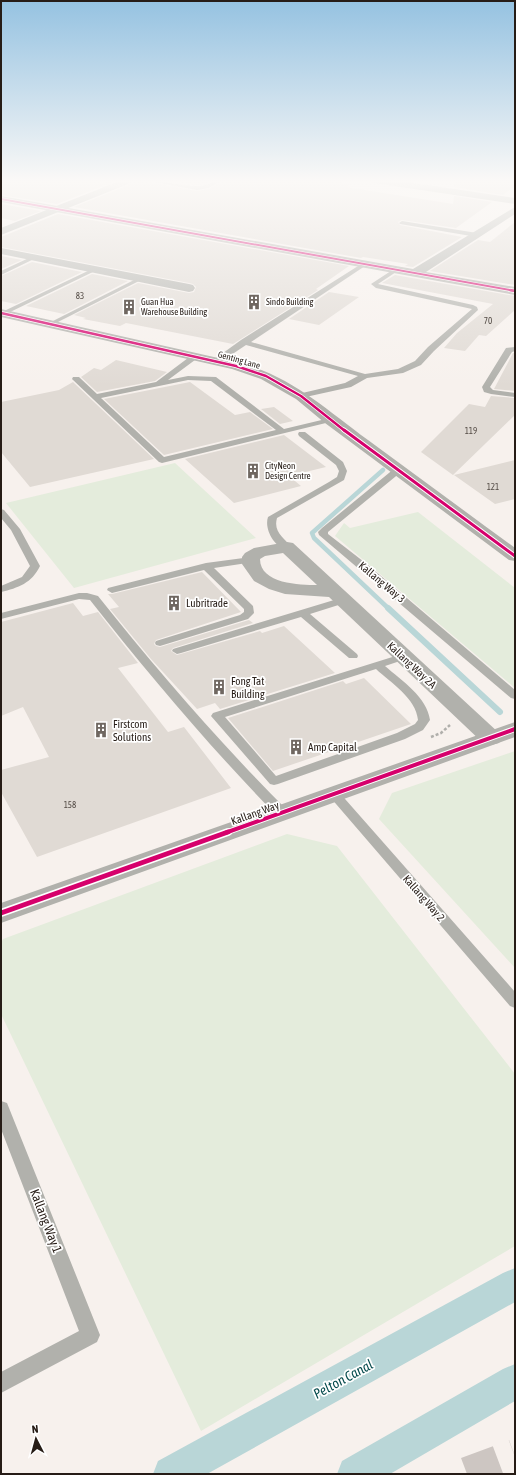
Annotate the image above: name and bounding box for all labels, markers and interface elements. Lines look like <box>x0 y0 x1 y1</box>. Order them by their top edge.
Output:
house number: 83 <box>76 291 84 301</box>
building icon: Sindo Building <box>245 293 263 311</box>
place label: Guan Hua Warehouse Building <box>141 297 207 317</box>
place label: Sindo Building <box>266 297 314 307</box>
building icon: Guan Hua Warehouse Building <box>120 298 138 316</box>
house number: 70 <box>484 316 492 326</box>
street label: Genting Lane <box>217 349 261 371</box>
house number: 119 <box>465 426 477 436</box>
place label: CityNeon Design Centre <box>265 461 311 481</box>
building icon: CityNeon Design Centre <box>244 462 262 480</box>
house number: 121 <box>487 482 499 492</box>
street label: Kallang Way 3 <box>356 559 408 605</box>
building icon: Lubritrade <box>165 594 183 612</box>
place label: Lubritrade <box>186 597 228 609</box>
street label: Kallang Way 2A <box>385 639 439 691</box>
place label: Fong Tat Building <box>231 675 265 700</box>
building icon: Fong Tat Building <box>210 678 228 696</box>
place label: Firstcom Solutions <box>113 718 151 743</box>
building icon: Firstcom Solutions <box>92 721 110 739</box>
building icon: Amp Capital <box>287 738 305 756</box>
place label: Amp Capital <box>308 741 357 753</box>
street label: Kallang Way <box>229 799 281 827</box>
house number: 158 <box>64 800 76 810</box>
street label: Kallang Way 2 <box>401 873 447 923</box>
street label: Kallang Way 1 <box>27 1187 65 1255</box>
water label: Pelton Canal <box>310 1356 376 1402</box>
north arrow <box>16 1419 56 1459</box>
text: N <box>31 1423 39 1435</box>

